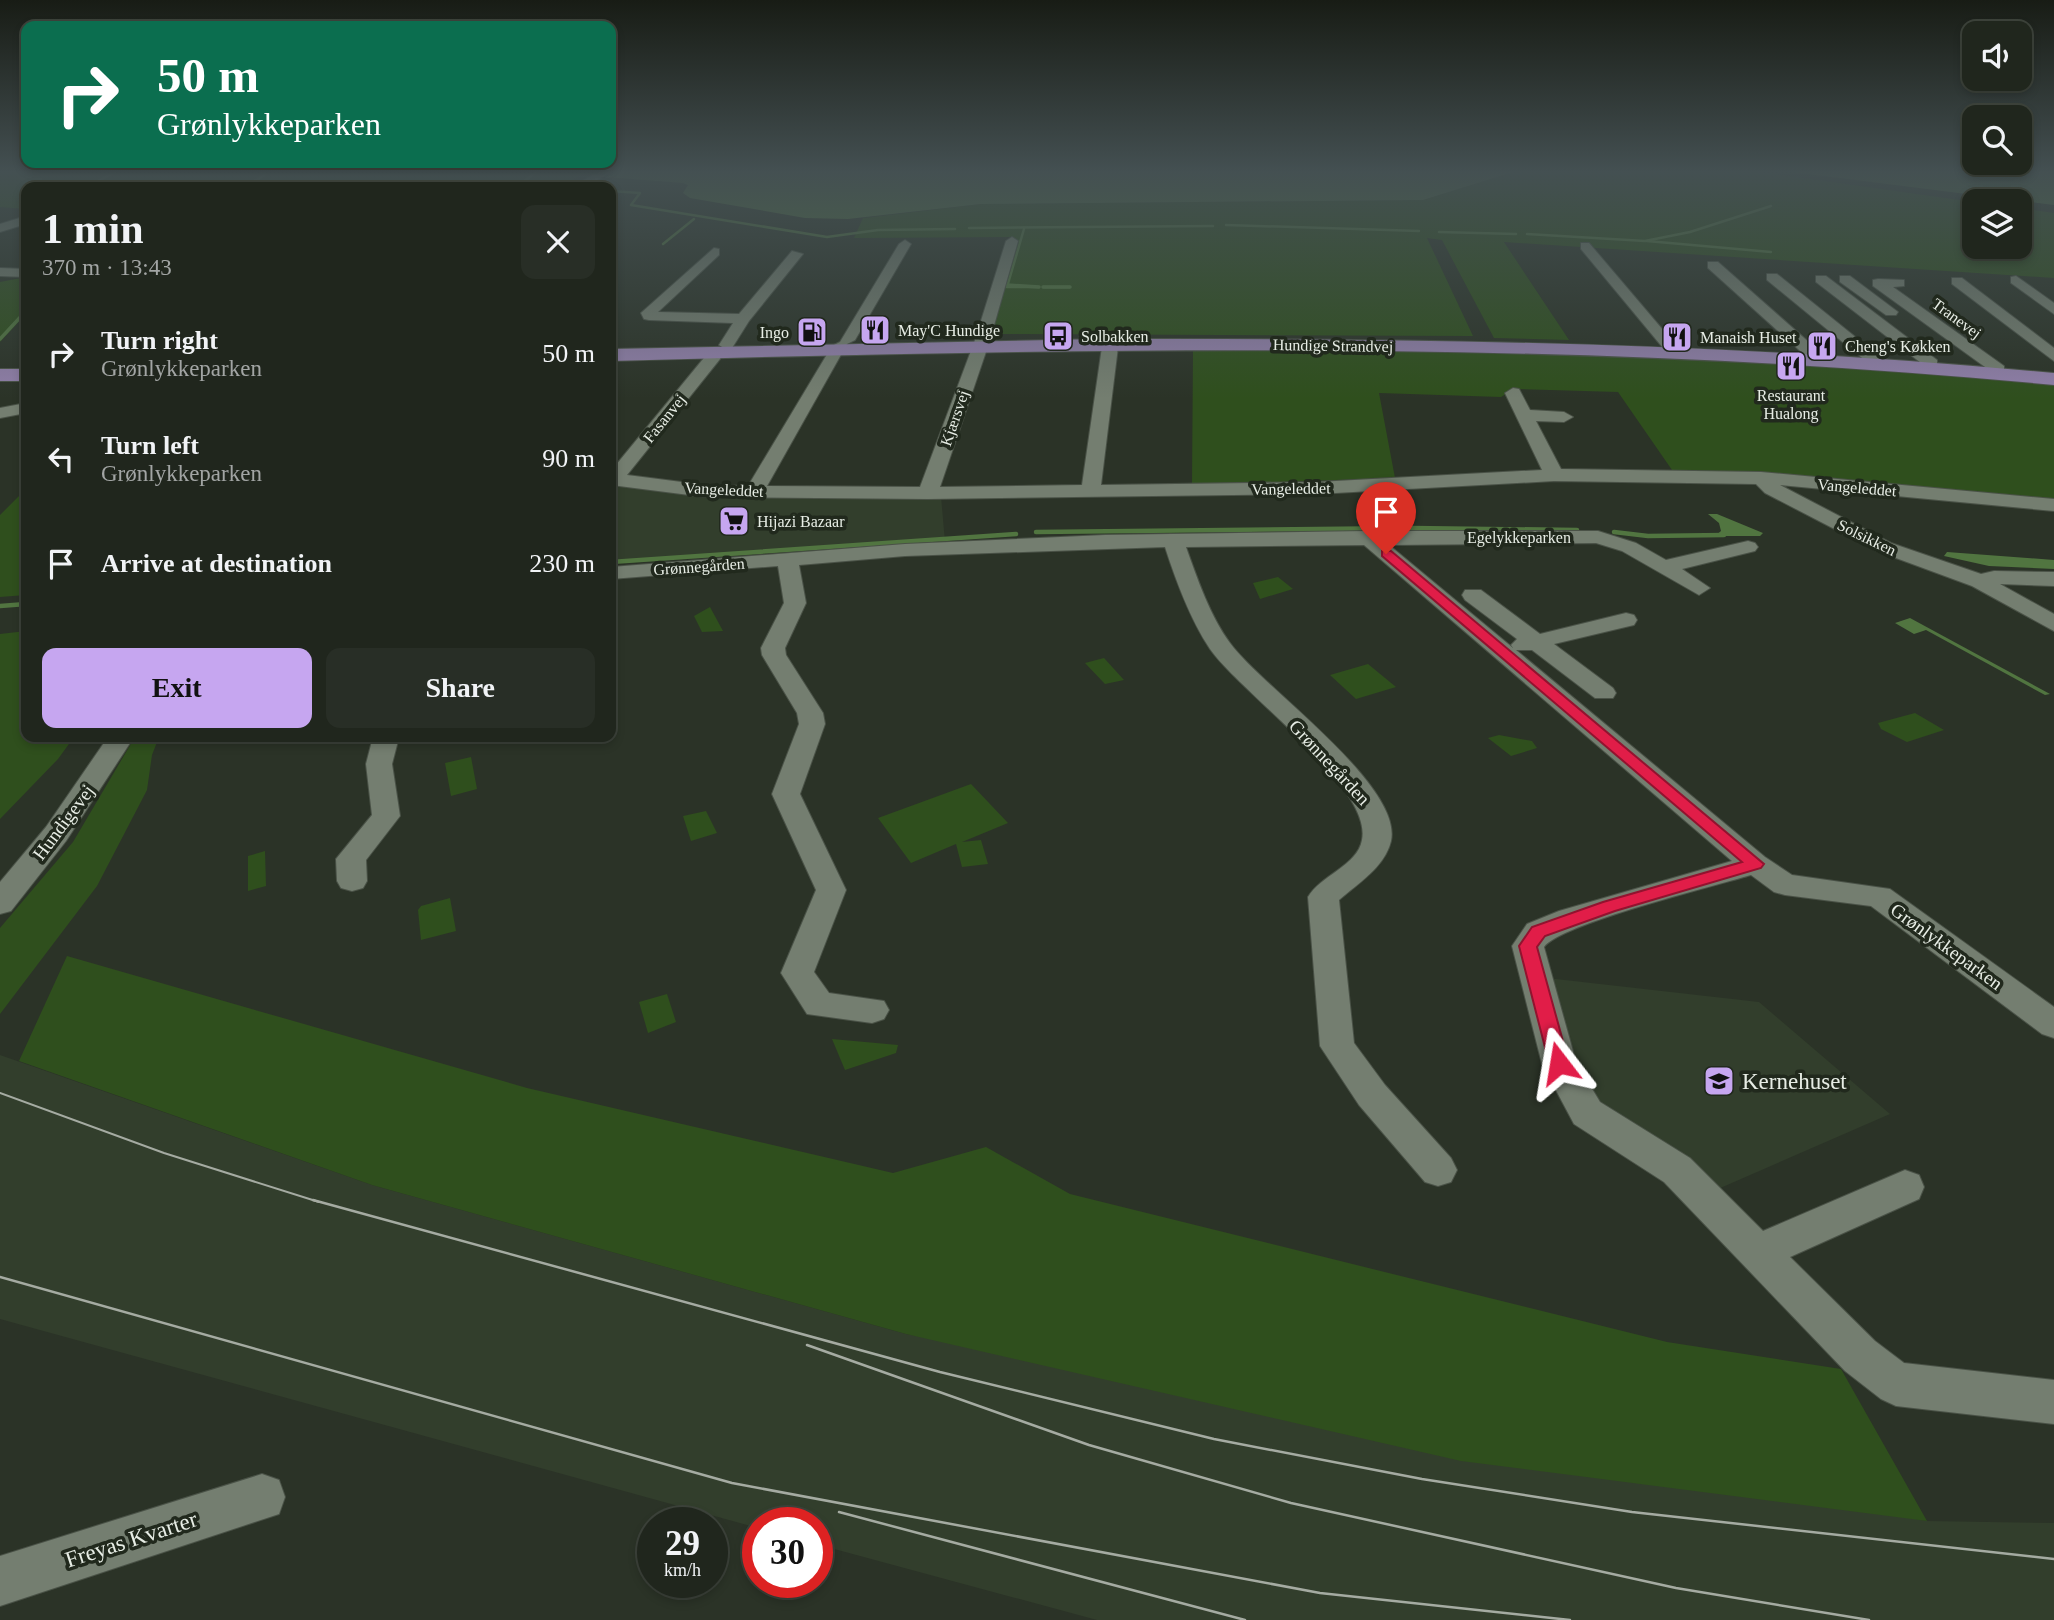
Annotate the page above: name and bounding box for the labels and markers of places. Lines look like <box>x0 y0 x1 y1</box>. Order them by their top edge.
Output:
restaurant icon: May'C Hundige <box>858 313 892 347</box>
fuel station icon: Ingo <box>795 315 829 349</box>
bus stop icon: Solbakken <box>1041 319 1075 353</box>
restaurant icon: Manaish Huset <box>1660 320 1694 354</box>
place label: May'C Hundige <box>898 322 1000 340</box>
place label: Ingo <box>760 324 789 342</box>
place label: Solbakken <box>1081 328 1149 345</box>
place label: Manaish Huset <box>1700 329 1797 346</box>
restaurant icon: Cheng's Køkken <box>1805 329 1839 363</box>
place label: Cheng's Køkken <box>1845 338 1951 356</box>
restaurant icon: Restaurant Hualong <box>1774 349 1808 383</box>
place label: Restaurant Hualong <box>1757 387 1826 423</box>
pin <box>1356 482 1416 554</box>
supermarket icon: Hijazi Bazaar <box>717 504 751 538</box>
place label: Hijazi Bazaar <box>757 513 845 531</box>
school or university icon: Kernehuset <box>1702 1064 1736 1098</box>
place label: Kernehuset <box>1742 1069 1847 1094</box>

